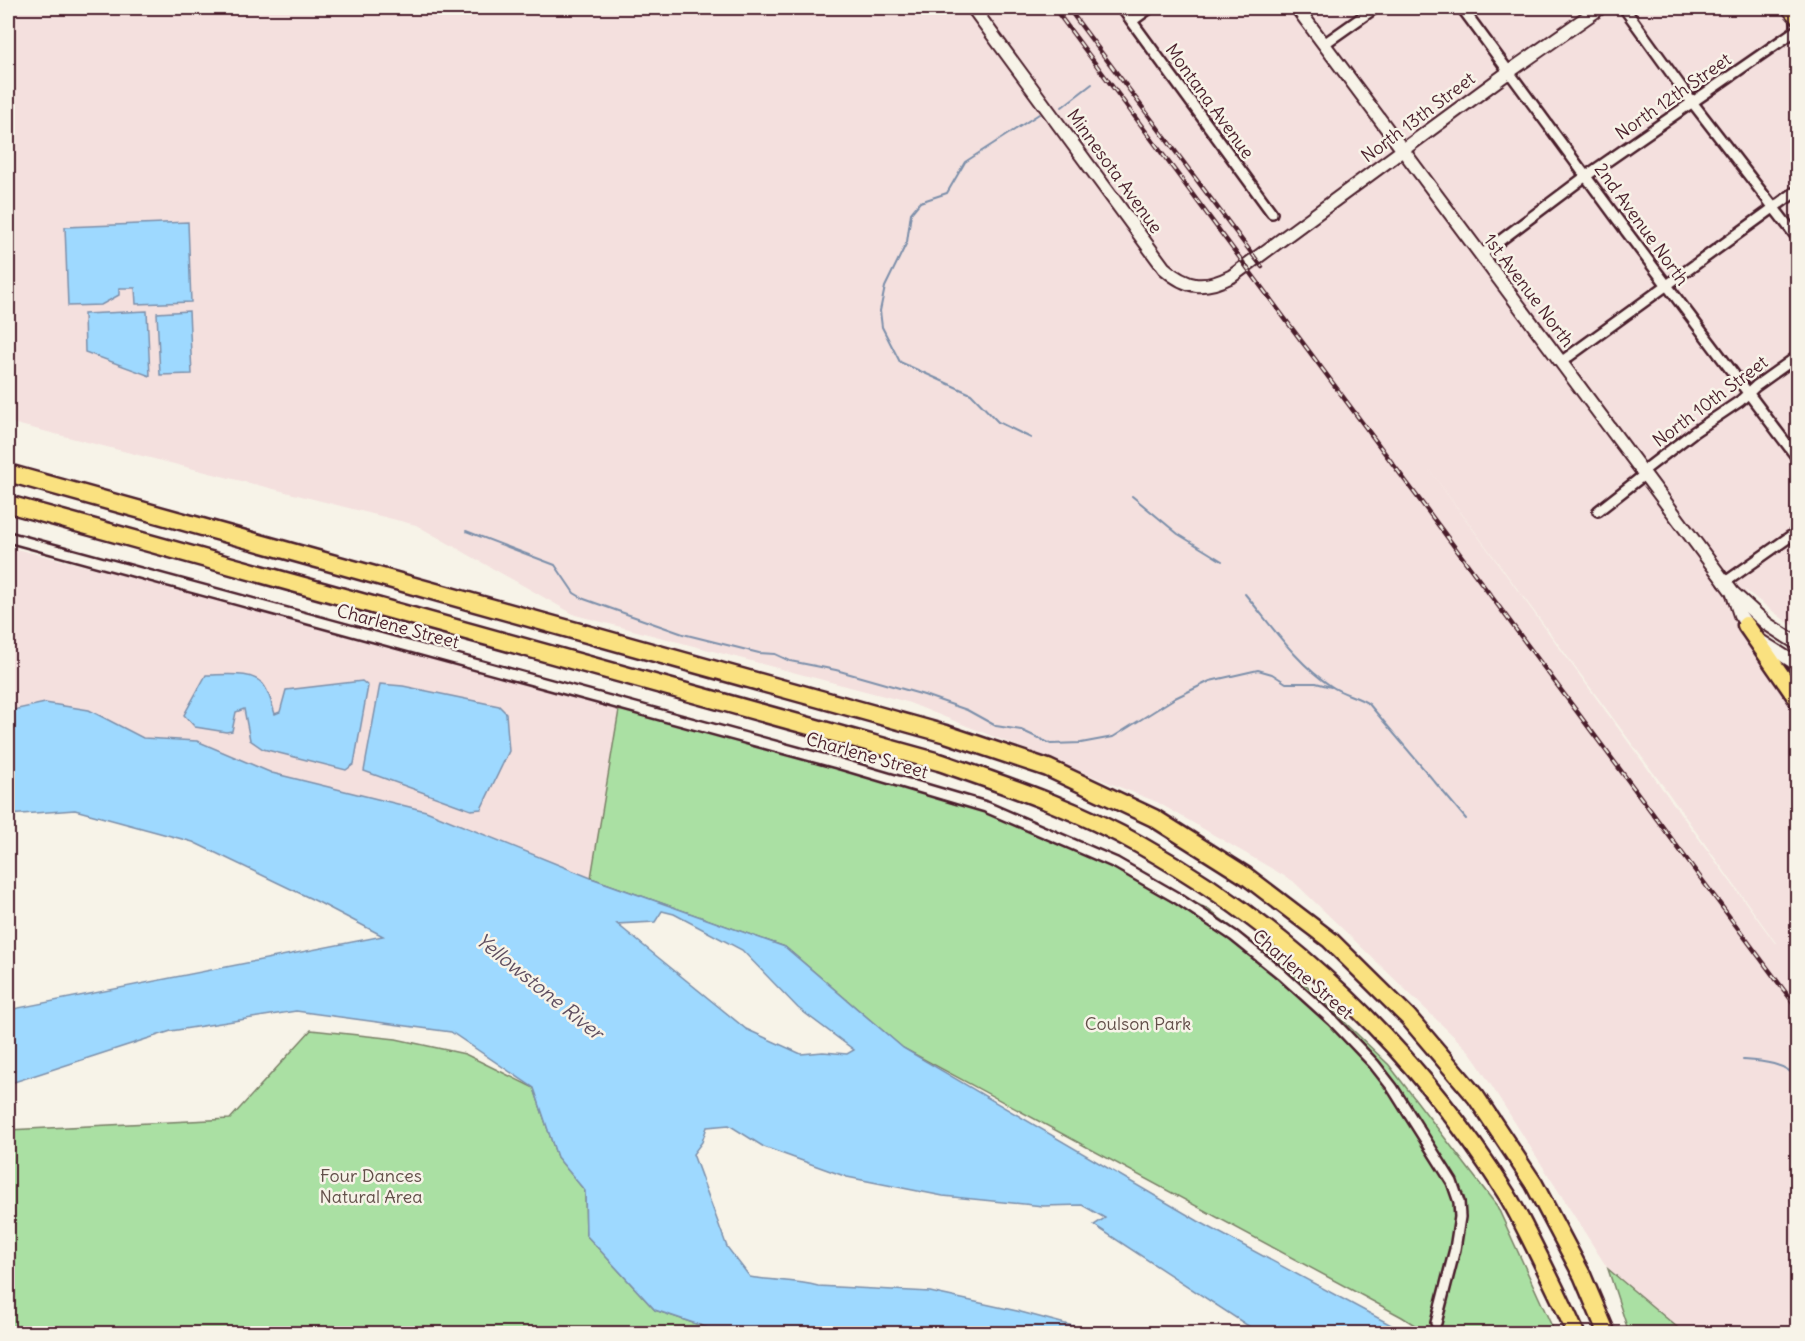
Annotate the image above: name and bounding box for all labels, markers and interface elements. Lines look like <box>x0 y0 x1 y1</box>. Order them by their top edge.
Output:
street label: Montana Avenue <box>1161 39 1259 163</box>
street label: North 12th Street <box>1611 48 1735 144</box>
street label: North 13th Street <box>1357 67 1479 167</box>
street label: Minnesota Avenue <box>1062 104 1168 238</box>
street label: 2nd Avenue North <box>1590 158 1694 290</box>
street label: 1st Avenue North <box>1479 229 1579 351</box>
street label: North 10th Street <box>1648 350 1772 452</box>
street label: Charlene Street <box>334 599 462 653</box>
street label: Charlene Street <box>803 727 931 783</box>
street label: Charlene Street <box>1248 924 1358 1024</box>
water label: Yellowstone River <box>471 927 611 1047</box>
park label: Coulson Park <box>1085 1012 1191 1035</box>
park label: Four Dances Natural Area <box>319 1164 423 1208</box>

